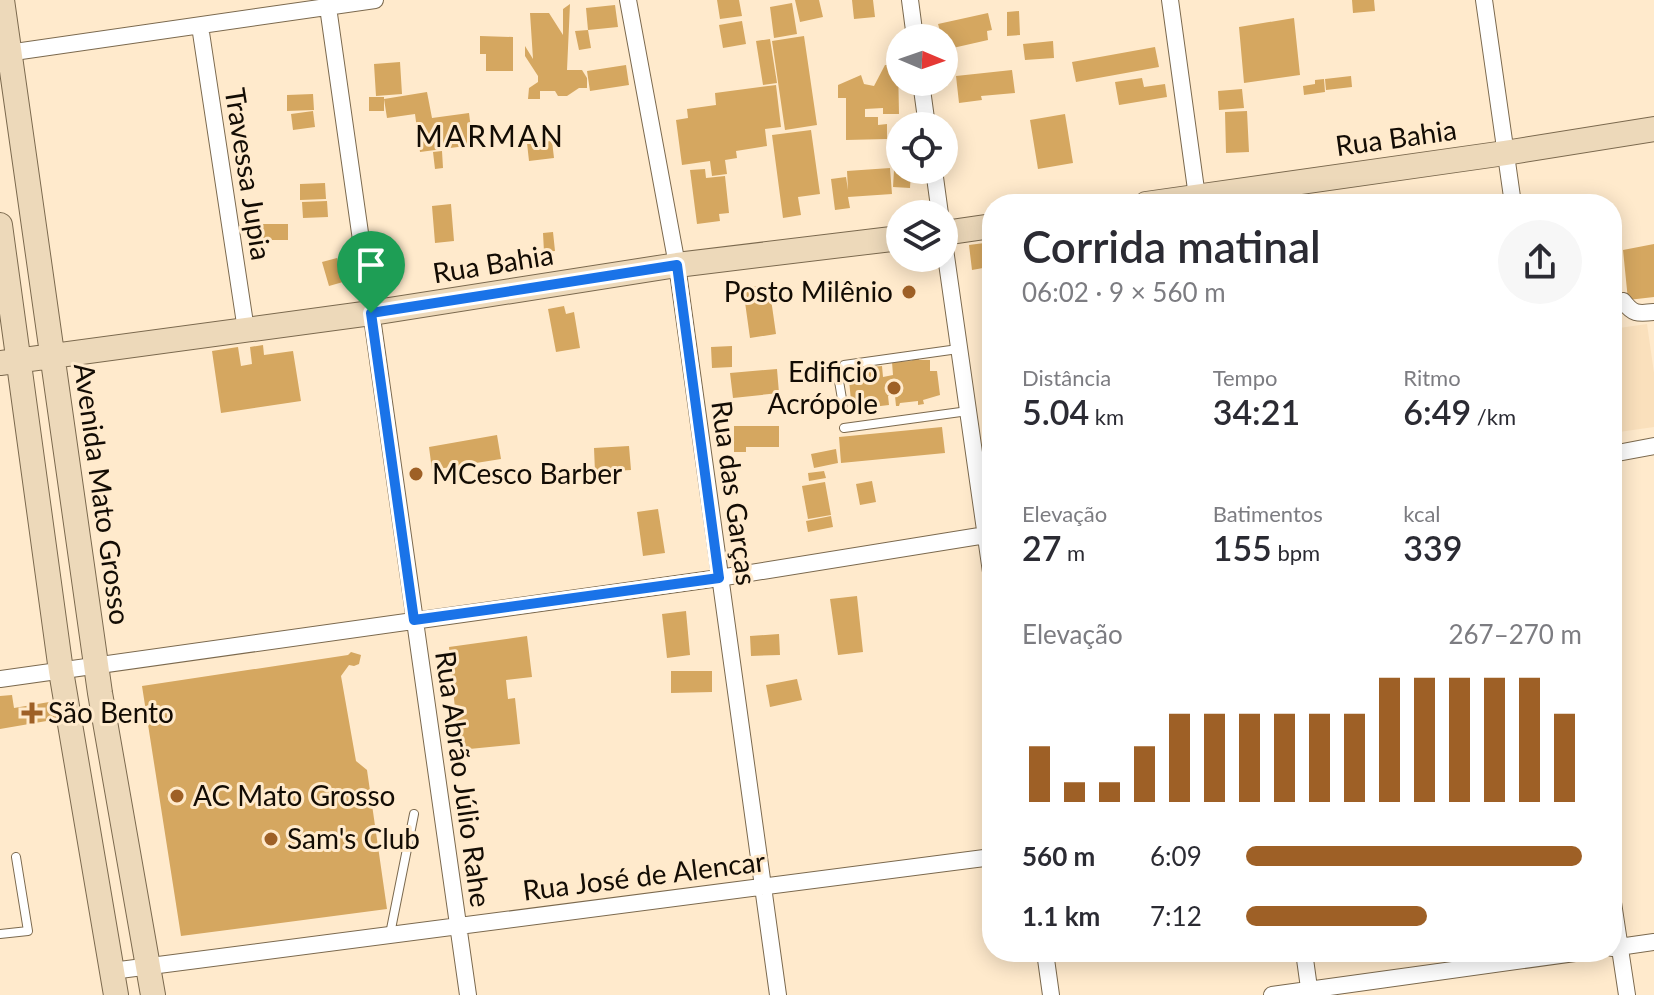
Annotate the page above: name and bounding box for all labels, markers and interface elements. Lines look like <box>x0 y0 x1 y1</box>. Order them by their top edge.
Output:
north arrow <box>886 24 958 96</box>
map controls <box>886 24 958 272</box>
street label: Travessa Jupia <box>219 85 279 262</box>
button: locate <box>886 112 958 184</box>
street label: Rua Bahia <box>1333 112 1458 162</box>
district label: MARMAN <box>415 117 565 153</box>
button: layers <box>886 200 958 272</box>
text: Corrida matinal <box>1022 220 1321 272</box>
button: share <box>1498 220 1582 304</box>
pin <box>337 231 405 313</box>
street label: Rua Bahia <box>430 237 556 289</box>
icon: arrive <box>349 243 393 287</box>
place label: Posto Milênio <box>724 274 893 308</box>
text: 06:02 · 9 × 560 m <box>1022 276 1226 308</box>
marker: Posto Milênio <box>900 283 918 301</box>
place label: Edificio Acrópole <box>768 354 878 420</box>
street label: Avenida Mato Grosso <box>68 361 138 627</box>
text: Distância <box>1022 364 1111 391</box>
text: Tempo <box>1213 364 1277 391</box>
text: Ritmo <box>1403 364 1461 391</box>
marker: Edificio Acrópole <box>885 379 903 397</box>
text: 5.04 <box>1022 391 1089 432</box>
text: 34:21 <box>1213 391 1300 432</box>
text: 6:49 <box>1403 391 1471 432</box>
street label: Rua das Garças <box>705 398 765 587</box>
text: km <box>1089 403 1124 430</box>
text: /km <box>1471 403 1516 430</box>
place label: MCesco Barber <box>432 456 622 490</box>
marker: MCesco Barber <box>407 465 425 483</box>
text: Elevação <box>1022 500 1107 527</box>
text: Batimentos <box>1213 500 1323 527</box>
text: kcal <box>1403 500 1441 527</box>
text: 27 <box>1022 527 1061 568</box>
text: 155 <box>1213 527 1272 568</box>
text: 339 <box>1403 527 1463 568</box>
text: m <box>1061 539 1085 566</box>
text: bpm <box>1272 539 1320 566</box>
text: Elevação <box>1022 618 1123 650</box>
text: 267–270 m <box>1448 618 1582 650</box>
street label: Rua Abrão Júlio Rahe <box>429 649 499 909</box>
place label: São Bento <box>48 695 174 729</box>
marker: São Bento <box>23 704 41 722</box>
place label: AC Mato Grosso <box>193 778 395 812</box>
marker: AC Mato Grosso <box>168 787 186 805</box>
place label: Sam's Club <box>287 821 420 855</box>
marker: Sam's Club <box>262 830 280 848</box>
text: 560 m <box>1022 840 1095 872</box>
text: 6:09 <box>1150 840 1202 872</box>
street label: Rua José de Alencar <box>521 843 767 907</box>
text: 1.1 km <box>1022 900 1100 932</box>
text: 7:12 <box>1150 900 1202 932</box>

